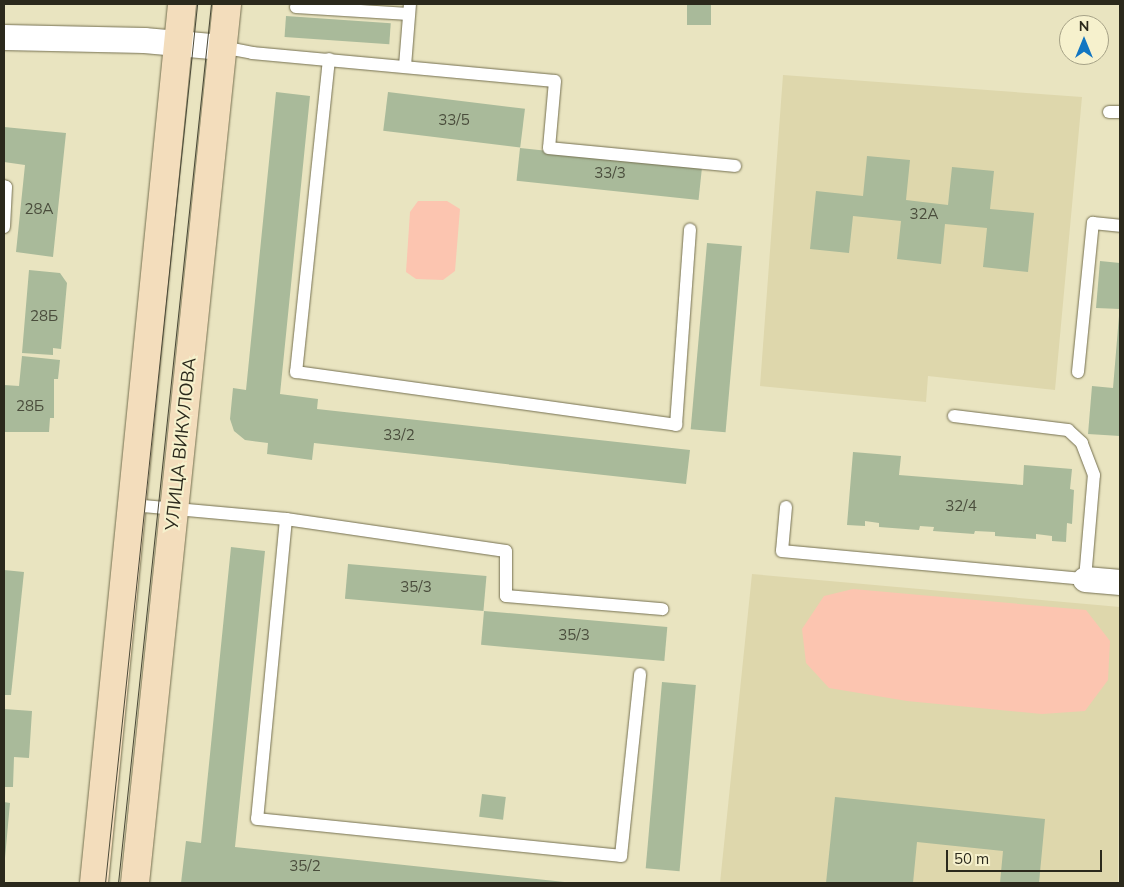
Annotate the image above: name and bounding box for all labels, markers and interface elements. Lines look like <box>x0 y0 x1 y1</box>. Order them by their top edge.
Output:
north arrow <box>1059 15 1109 65</box>
text: N <box>1079 17 1089 35</box>
house number: 33/5 <box>438 111 470 129</box>
house number: 33/3 <box>594 164 626 182</box>
house number: 28А <box>24 200 54 218</box>
house number: 32А <box>909 205 939 223</box>
house number: 28Б <box>30 307 58 325</box>
street label: УЛИЦА ВИКУЛОВА <box>161 356 201 532</box>
house number: 28Б <box>16 397 44 415</box>
house number: 33/2 <box>383 426 415 444</box>
house number: 32/4 <box>945 497 977 515</box>
house number: 35/3 <box>400 578 432 596</box>
house number: 35/3 <box>558 626 590 644</box>
scale bar <box>949 840 1105 872</box>
text: 50 m <box>954 849 989 868</box>
house number: 35/2 <box>289 857 321 875</box>

